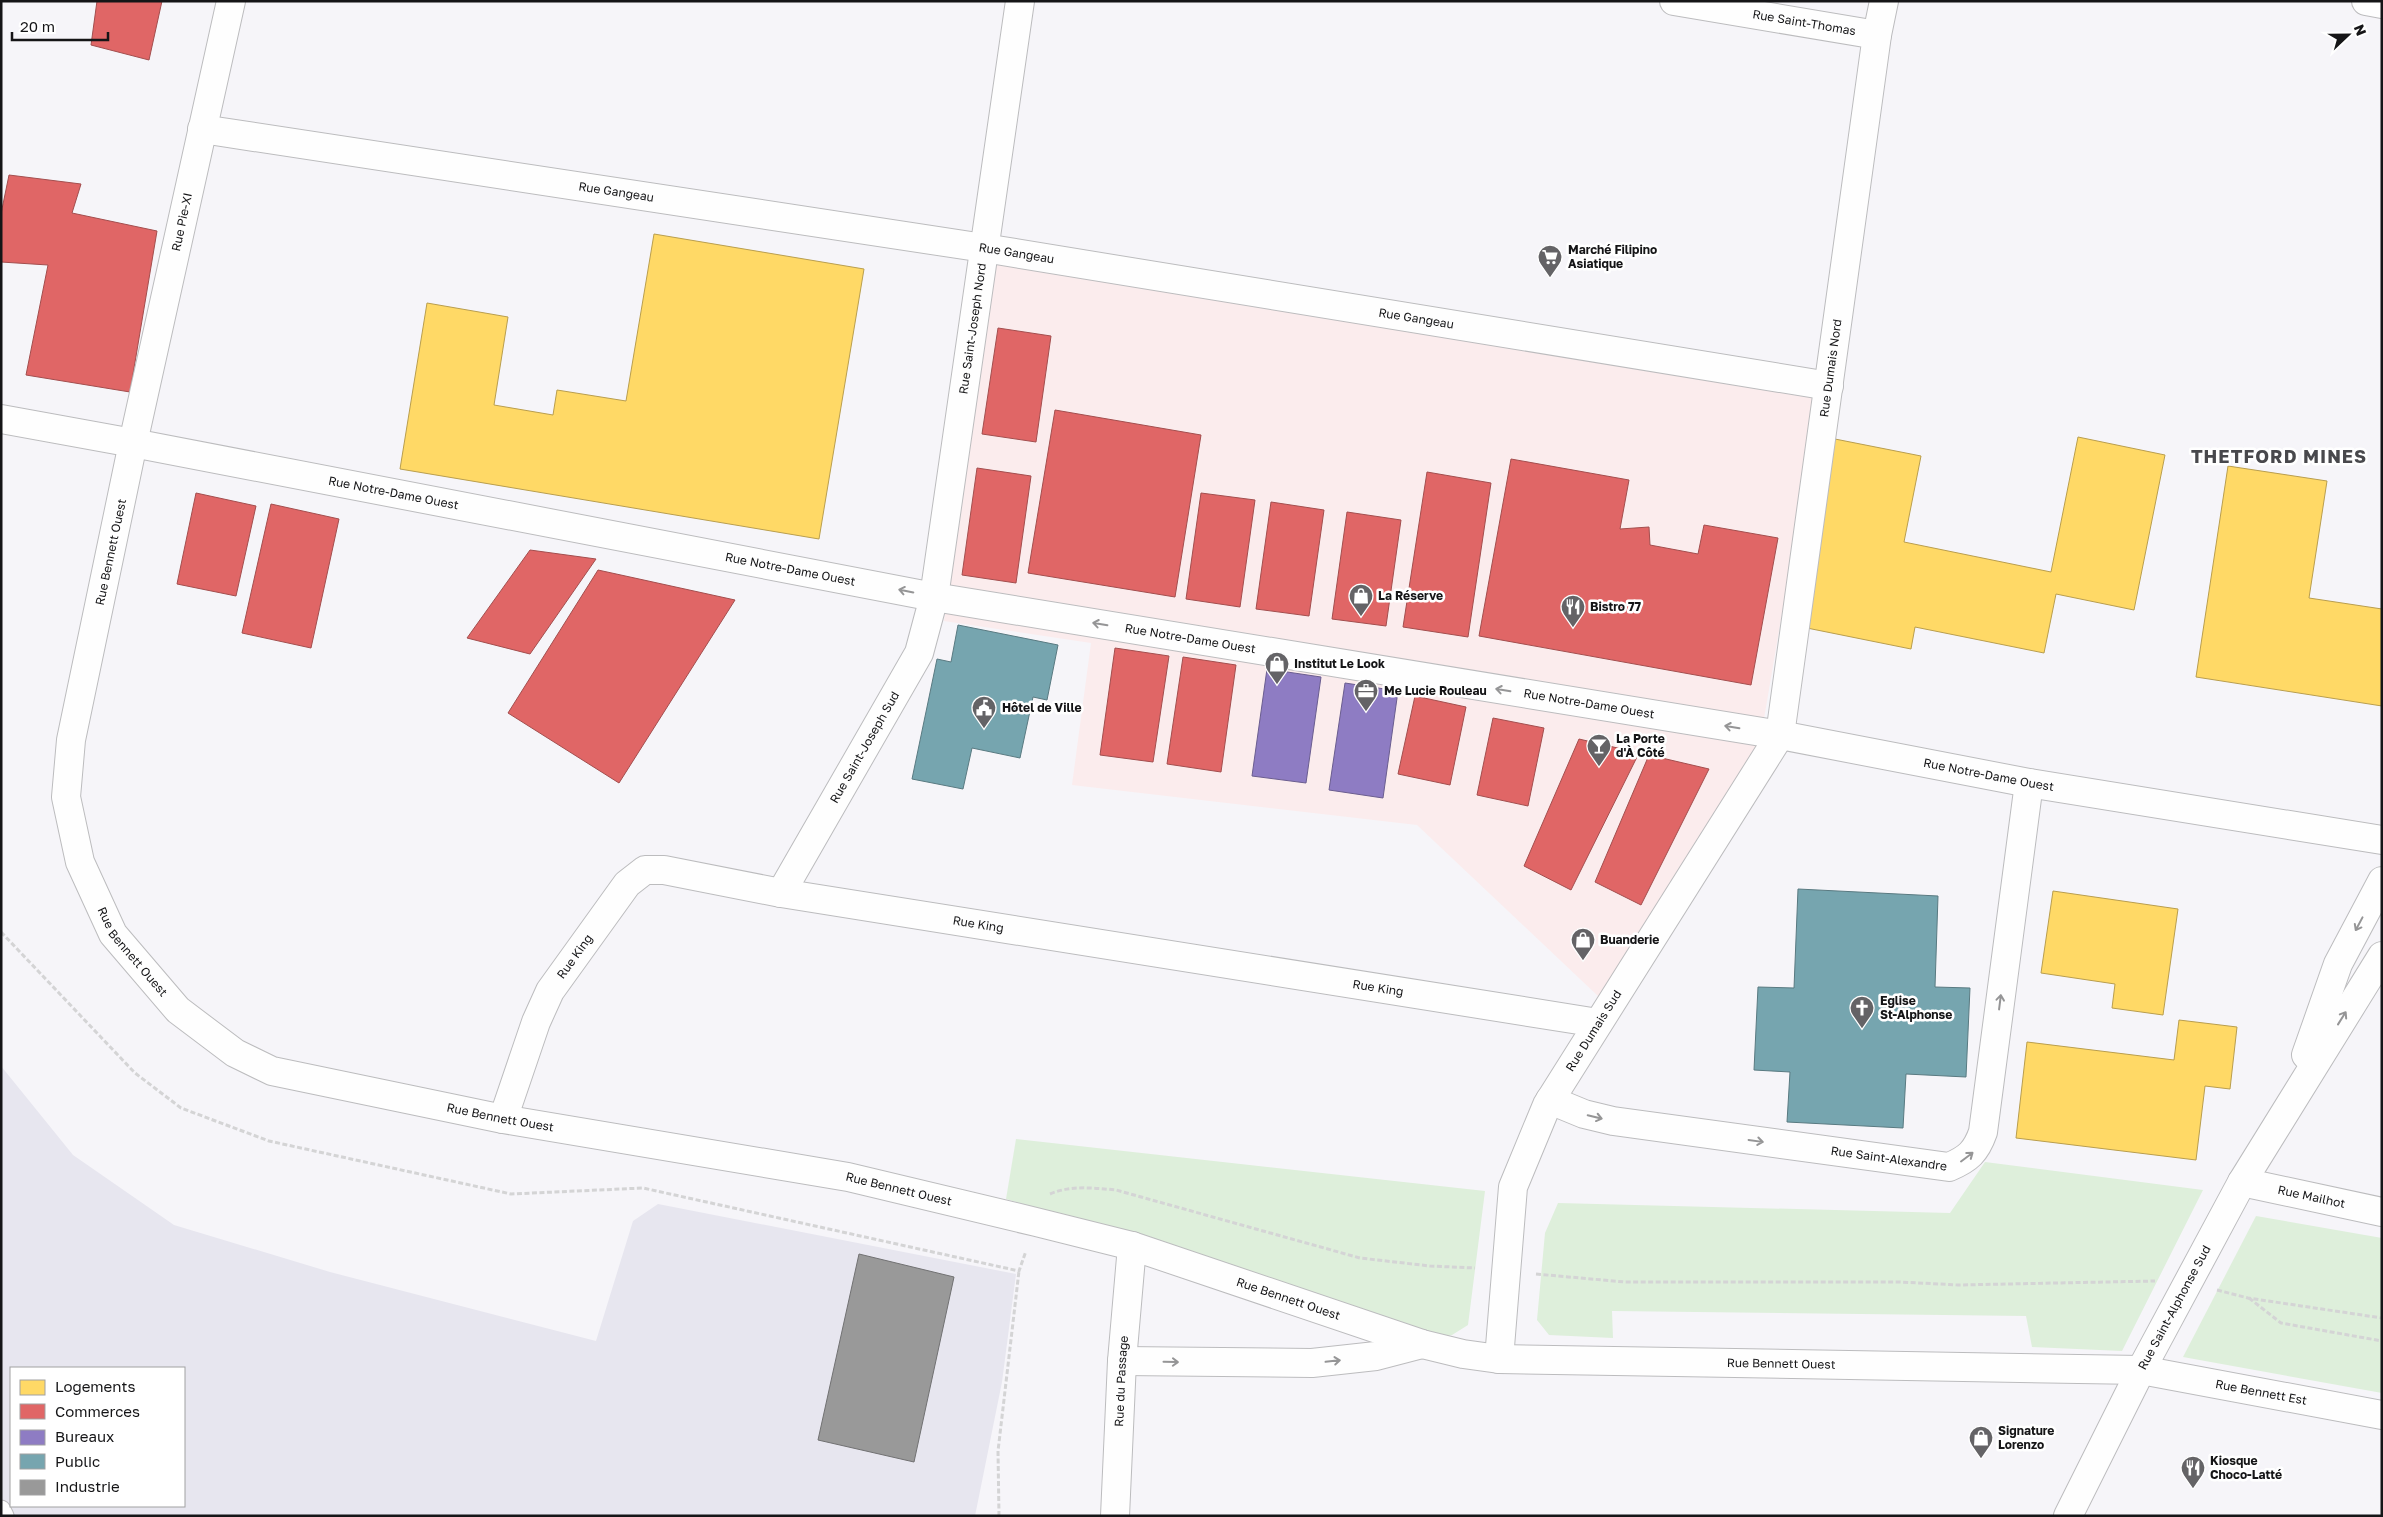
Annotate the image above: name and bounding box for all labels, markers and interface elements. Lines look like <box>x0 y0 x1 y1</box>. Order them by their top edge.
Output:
street label: Rue Saint-Thomas <box>1751 6 1857 38</box>
scale bar <box>12 10 109 42</box>
north arrow <box>2323 10 2373 60</box>
text: 20 m <box>20 17 55 35</box>
text: N <box>2351 22 2370 38</box>
street label: Rue Gangeau <box>578 178 655 205</box>
street label: Rue Pie-XI <box>168 191 195 253</box>
street label: Rue Gangeau <box>978 239 1055 266</box>
place label: Marché Filipino Asiatique <box>1568 242 1657 271</box>
supermarket icon: Marché Filipino Asiatique <box>1537 244 1563 278</box>
street label: Rue Saint-Joseph Nord <box>955 262 989 395</box>
street label: Rue Gangeau <box>1378 305 1455 332</box>
street label: Rue Dumais Nord <box>1816 318 1845 418</box>
district label: THETFORD MINES <box>2191 445 2367 467</box>
street label: Rue Notre-Dame Ouest <box>327 473 460 513</box>
street label: Rue Bennett Ouest <box>92 497 129 607</box>
street label: Rue Notre-Dame Ouest <box>724 549 857 589</box>
shop icon: La Réserve <box>1348 583 1374 617</box>
one-way arrow <box>898 586 914 596</box>
place label: La Réserve <box>1378 588 1443 603</box>
restaurant icon: Bistro 77 <box>1560 594 1586 628</box>
place label: Bistro 77 <box>1590 599 1641 614</box>
one-way arrow <box>1093 619 1109 629</box>
street label: Rue Notre-Dame Ouest <box>1124 620 1257 656</box>
shop icon: Institut Le Look <box>1264 651 1290 685</box>
place label: Institut Le Look <box>1294 656 1385 671</box>
office icon: Me Lucie Rouleau <box>1353 678 1379 712</box>
place label: Me Lucie Rouleau <box>1384 683 1487 698</box>
one-way arrow <box>1495 685 1511 695</box>
street label: Rue Notre-Dame Ouest <box>1522 685 1656 721</box>
street label: Rue Saint-Joseph Sud <box>826 688 902 806</box>
public building icon: Hôtel de Ville <box>971 695 997 729</box>
place label: Hôtel de Ville <box>1002 700 1082 715</box>
one-way arrow <box>1724 722 1740 732</box>
place label: La Porte d'À Côté <box>1616 731 1665 760</box>
bar icon: La Porte d'À Côté <box>1586 733 1612 767</box>
street label: Rue Notre-Dame Ouest <box>1922 755 2055 794</box>
street label: Rue Bennett Ouest <box>95 904 171 999</box>
street label: Rue King <box>952 912 1005 935</box>
one-way arrow <box>2354 917 2364 932</box>
shop icon: Buanderie <box>1570 927 1596 961</box>
street label: Rue King <box>553 931 596 981</box>
place label: Buanderie <box>1600 932 1659 947</box>
street label: Rue King <box>1352 976 1405 999</box>
street label: Rue Dumais Sud <box>1562 987 1624 1074</box>
place label: Eglise St-Alphonse <box>1880 993 1952 1022</box>
one-way arrow <box>1995 994 2005 1010</box>
church icon: Eglise St-Alphonse <box>1849 995 1875 1029</box>
one-way arrow <box>2337 1011 2348 1025</box>
street label: Rue Bennett Ouest <box>445 1100 555 1134</box>
one-way arrow <box>1587 1113 1603 1122</box>
one-way arrow <box>1748 1136 1764 1146</box>
street label: Rue Saint-Alexandre <box>1830 1143 1948 1174</box>
one-way arrow <box>1960 1152 1973 1163</box>
street label: Rue Bennett Ouest <box>844 1169 954 1209</box>
street label: Rue Mailhot <box>2276 1182 2347 1211</box>
street label: Rue Saint-Alphonse Sud <box>2135 1243 2214 1372</box>
street label: Rue Bennett Ouest <box>1234 1274 1343 1323</box>
street label: Rue du Passage <box>1111 1335 1131 1427</box>
street label: Rue Bennett Ouest <box>1727 1355 1836 1372</box>
one-way arrow <box>1325 1356 1341 1366</box>
one-way arrow <box>1163 1357 1179 1366</box>
legend <box>10 1367 185 1507</box>
street label: Rue Bennett Est <box>2214 1376 2308 1408</box>
text: Logements <box>55 1377 135 1395</box>
text: Commerces <box>55 1402 140 1420</box>
place label: Signature Lorenzo <box>1998 1423 2054 1452</box>
shop icon: Signature Lorenzo <box>1968 1425 1994 1459</box>
text: Bureaux <box>55 1427 114 1445</box>
text: Public <box>55 1452 100 1470</box>
place label: Kiosque Choco-Latté <box>2210 1453 2282 1482</box>
restaurant icon: Kiosque Choco-Latté <box>2180 1455 2206 1489</box>
text: Industrie <box>55 1477 120 1495</box>

